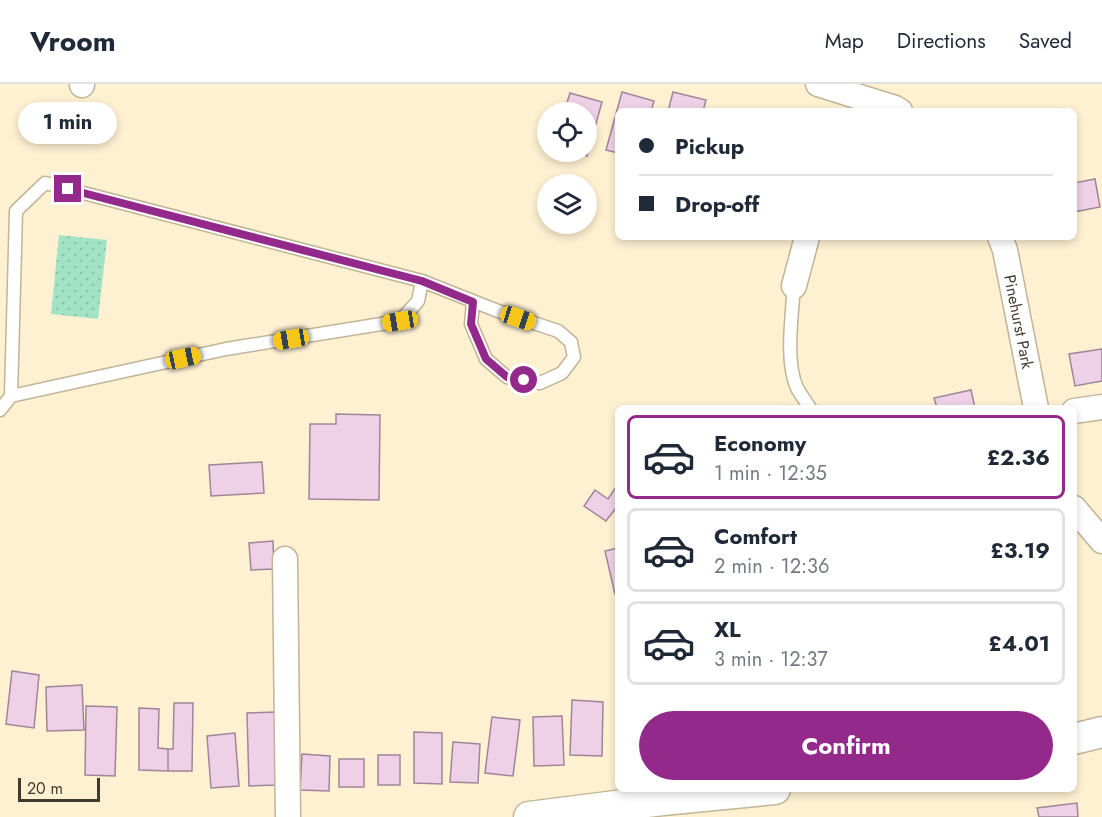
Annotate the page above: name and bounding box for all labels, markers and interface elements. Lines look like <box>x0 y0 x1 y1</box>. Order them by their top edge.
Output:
text: Vroom <box>30 21 116 62</box>
text: Map <box>825 26 864 56</box>
text: Directions <box>897 26 986 56</box>
text: Saved <box>1019 26 1072 56</box>
callout: 1 min <box>19 102 118 144</box>
map controls <box>537 102 597 234</box>
button: locate <box>537 102 597 162</box>
text: 1 min <box>43 108 92 137</box>
text: Pickup <box>675 130 744 162</box>
button: layers <box>537 174 597 234</box>
route end <box>54 175 81 202</box>
text: Drop-off <box>675 188 759 220</box>
street label: Pinehurst Park <box>998 273 1039 372</box>
car <box>498 304 538 332</box>
car <box>381 309 419 333</box>
car <box>272 327 310 351</box>
car <box>164 345 202 371</box>
route start <box>510 366 537 393</box>
text: Economy <box>714 427 806 459</box>
icon: car <box>642 430 696 484</box>
text: £2.36 <box>987 441 1050 473</box>
text: 1 min · 12:35 <box>714 459 827 488</box>
text: Comfort <box>714 520 797 552</box>
icon: car <box>642 523 696 577</box>
text: £3.19 <box>990 534 1050 566</box>
text: 2 min · 12:36 <box>714 552 830 581</box>
text: XL <box>714 613 741 645</box>
icon: car <box>642 616 696 670</box>
text: £4.01 <box>988 627 1050 659</box>
text: 3 min · 12:37 <box>714 645 828 674</box>
button: Confirm <box>639 711 1053 780</box>
scale bar <box>18 775 100 802</box>
text: 20 m <box>27 777 63 800</box>

